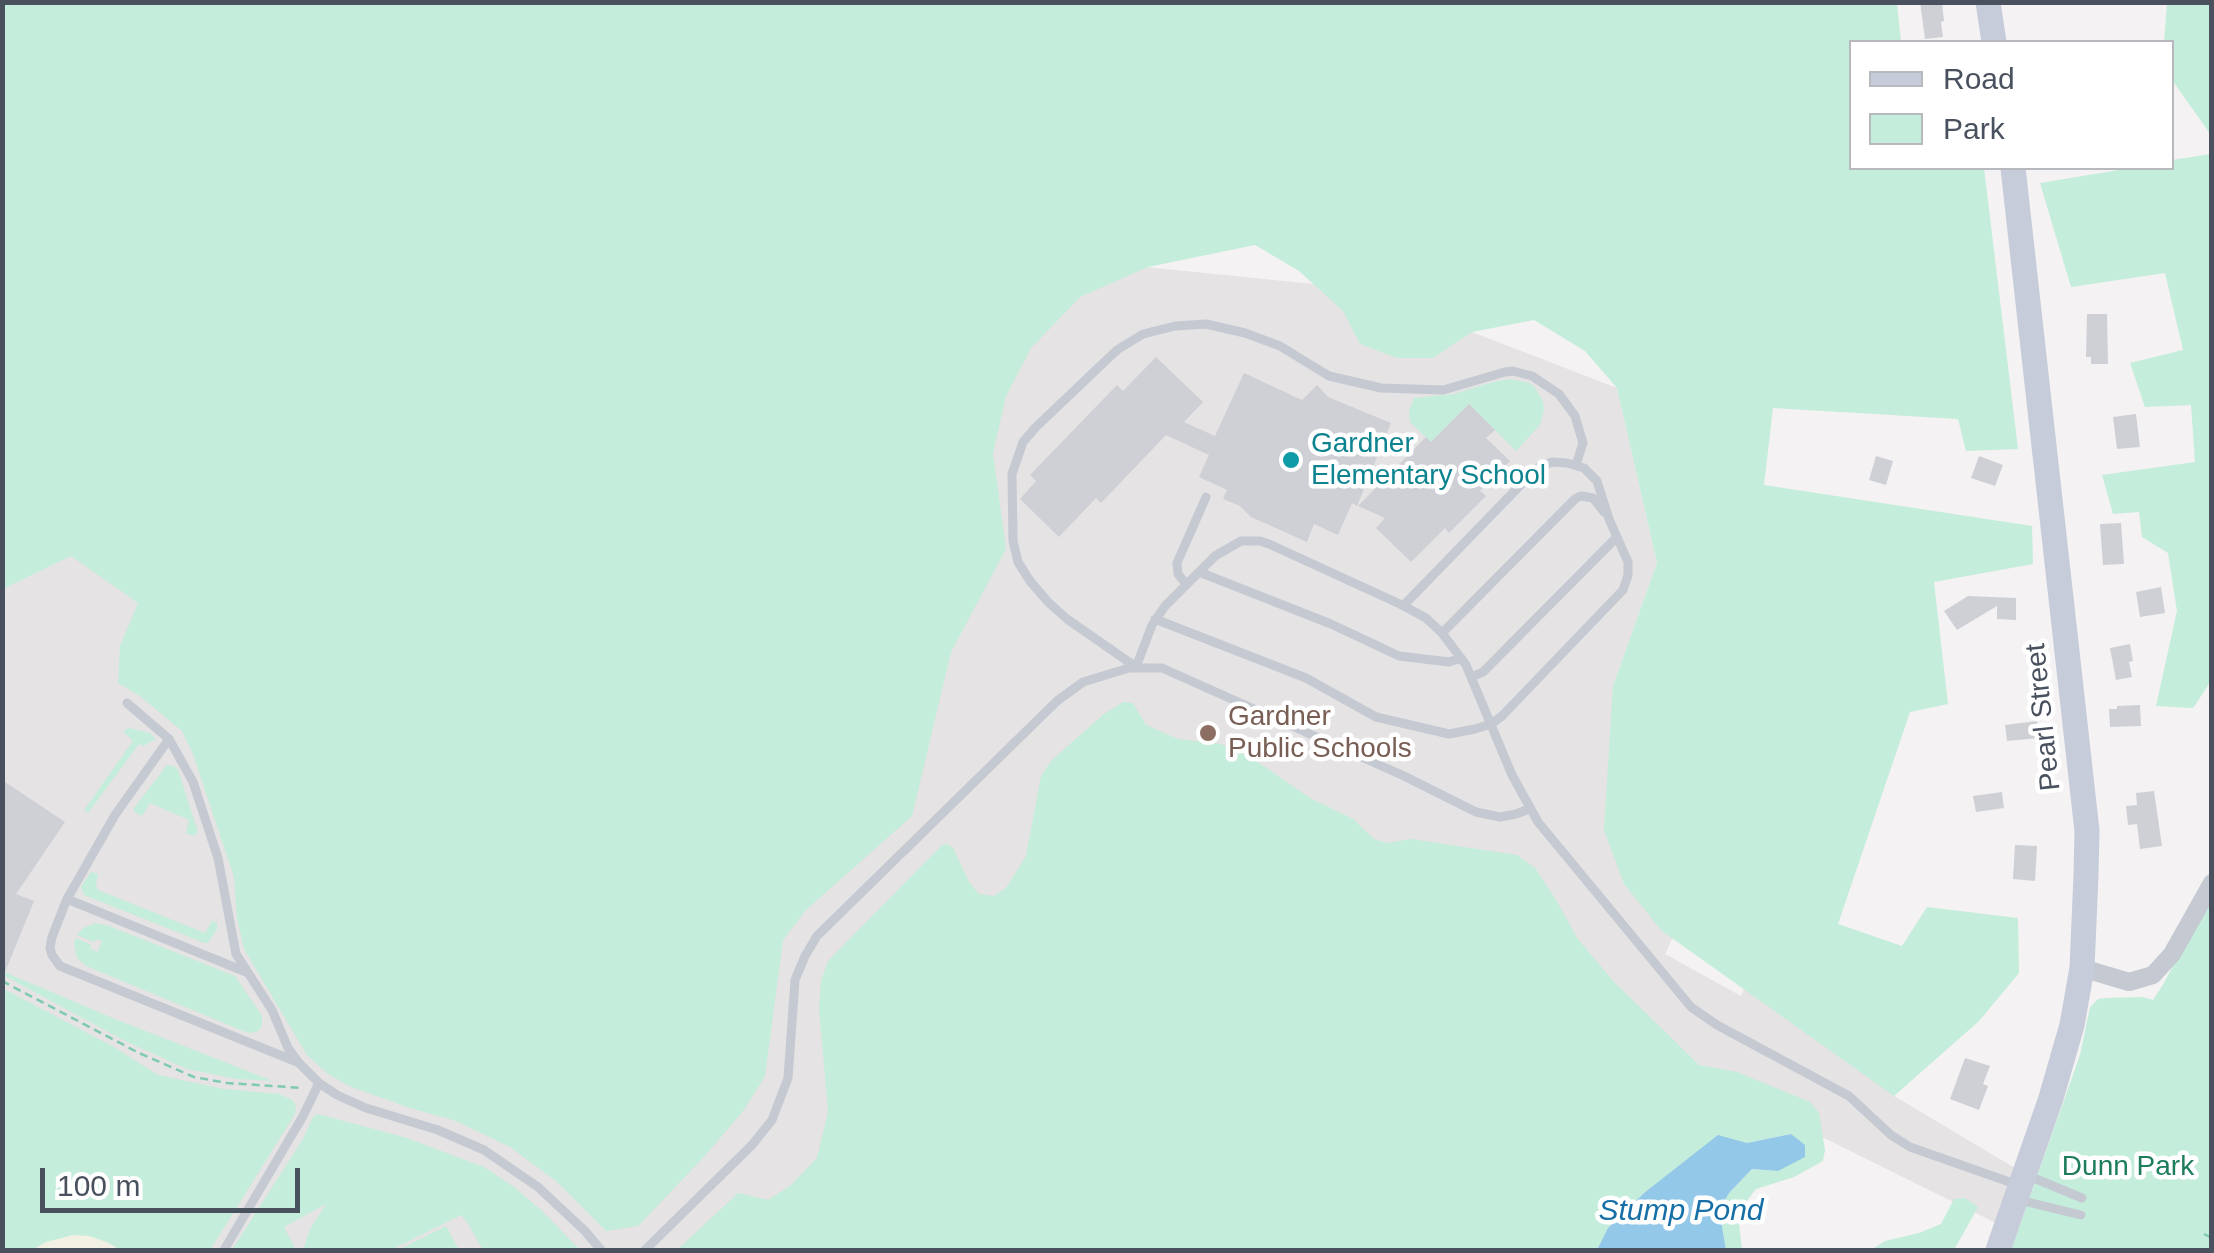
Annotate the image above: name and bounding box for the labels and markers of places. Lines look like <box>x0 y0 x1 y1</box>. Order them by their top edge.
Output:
place label: Gardner Elementary School <box>1311 427 1546 493</box>
marker: Gardner Elementary School <box>1280 449 1302 471</box>
place label: Gardner Public Schools <box>1228 700 1412 766</box>
marker: Gardner Public Schools <box>1197 722 1219 744</box>

